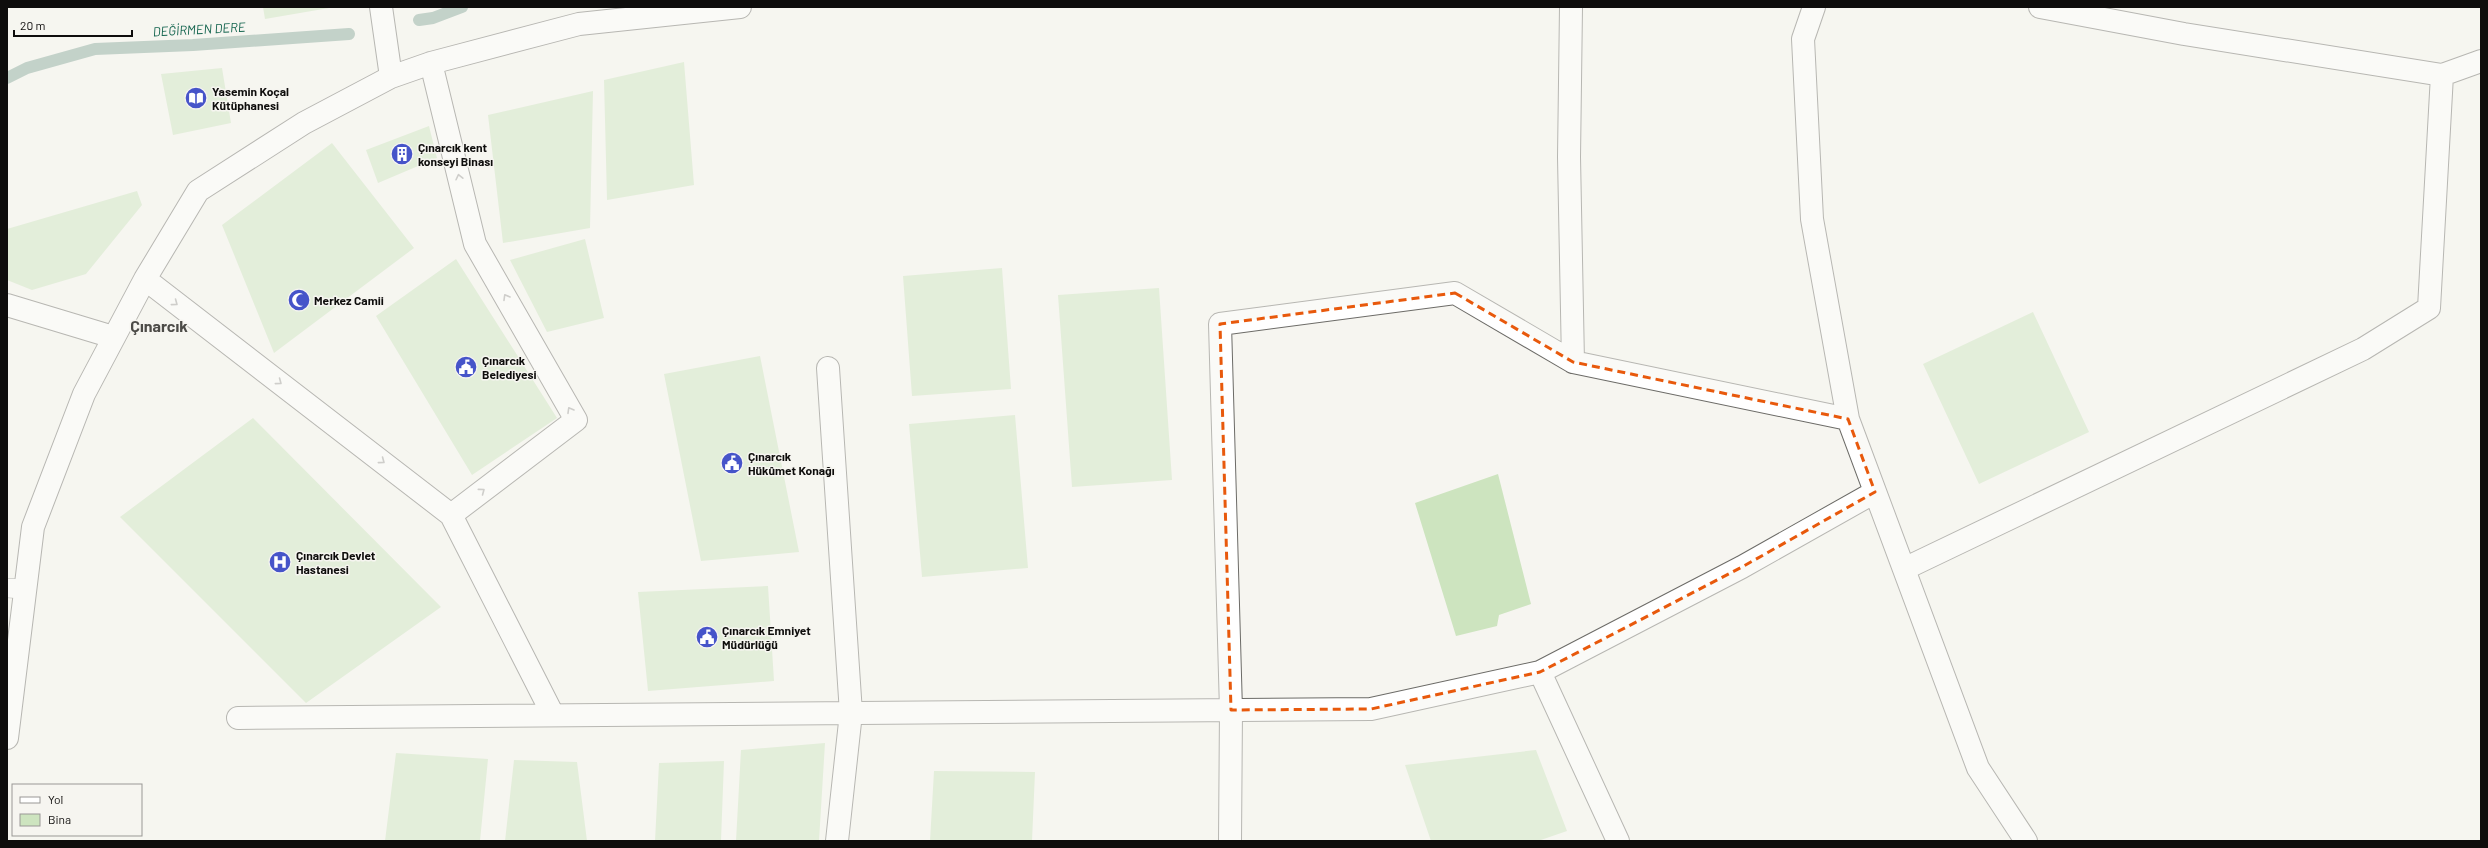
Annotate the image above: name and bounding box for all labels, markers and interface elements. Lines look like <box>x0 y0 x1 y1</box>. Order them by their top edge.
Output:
scale bar <box>14 12 132 38</box>
text: 20 m <box>20 18 46 32</box>
water label: DEĞİRMEN DERE <box>152 19 246 39</box>
place label: Yasemin Koçal Kütüphanesi <box>212 84 289 112</box>
library icon: Yasemin Koçal Kütüphanesi <box>183 85 209 111</box>
place label: Çınarcık kent konseyi Binası <box>418 140 493 168</box>
building icon: Çınarcık kent konseyi Binası <box>389 141 415 167</box>
one-way arrow <box>455 174 464 181</box>
mosque icon: Merkez Camii <box>286 287 312 313</box>
place label: Merkez Camii <box>314 293 384 307</box>
one-way arrow <box>503 294 510 301</box>
one-way arrow <box>171 298 178 305</box>
district label: Çınarcık <box>130 316 188 335</box>
place label: Çınarcık Belediyesi <box>482 353 537 381</box>
public building icon: Çınarcık Belediyesi <box>453 354 479 380</box>
one-way arrow <box>274 377 281 384</box>
one-way arrow <box>568 407 575 414</box>
place label: Çınarcık Hükûmet Konağı <box>748 449 835 477</box>
public building icon: Çınarcık Hükûmet Konağı <box>719 450 745 476</box>
one-way arrow <box>377 456 384 463</box>
one-way arrow <box>477 489 484 496</box>
place label: Çınarcık Devlet Hastanesi <box>296 548 376 576</box>
hospital icon: Çınarcık Devlet Hastanesi <box>267 549 293 575</box>
place label: Çınarcık Emniyet Müdürlüğü <box>722 623 811 651</box>
public building icon: Çınarcık Emniyet Müdürlüğü <box>694 624 720 650</box>
legend <box>12 784 142 836</box>
text: Yol <box>48 792 63 806</box>
text: Bina <box>48 812 71 826</box>

